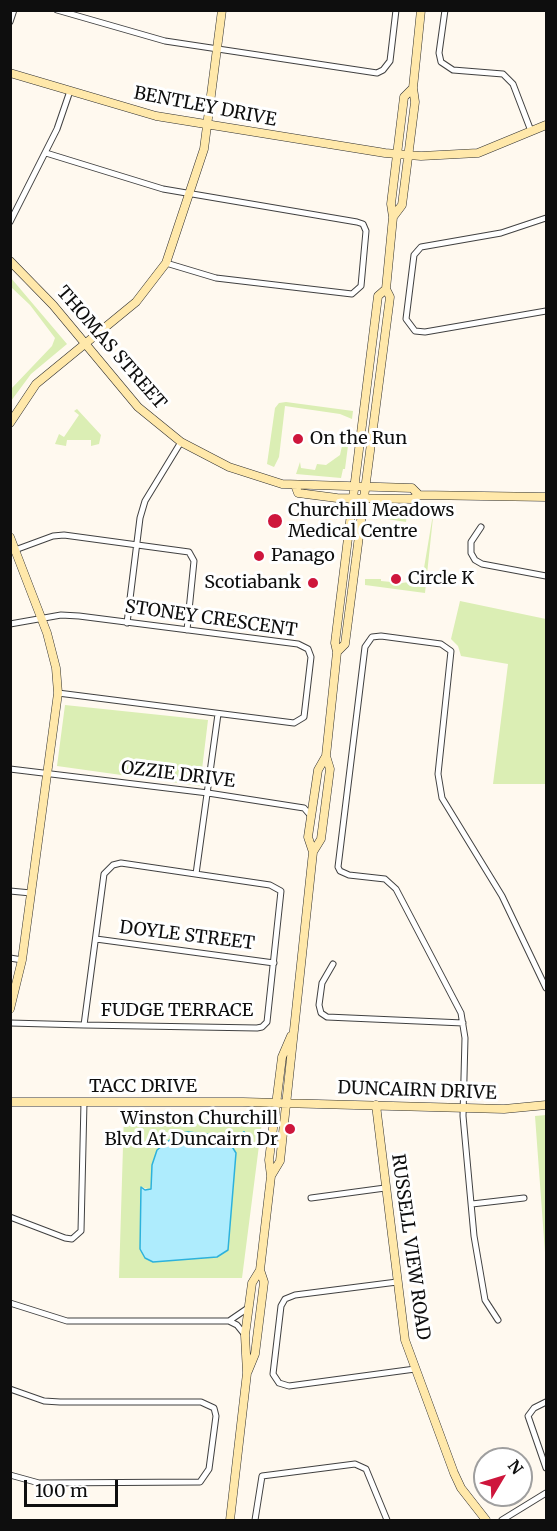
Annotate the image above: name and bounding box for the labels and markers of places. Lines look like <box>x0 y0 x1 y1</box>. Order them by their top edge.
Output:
place label: On the Run <box>310 428 407 450</box>
marker: On the Run <box>291 432 305 446</box>
place label: Churchill Meadows Medical Centre <box>288 500 454 542</box>
marker: Churchill Meadows Medical Centre <box>266 512 284 530</box>
place label: Panago <box>271 545 335 567</box>
marker: Panago <box>252 549 266 563</box>
place label: Circle K <box>408 568 474 590</box>
place label: Scotiabank <box>204 572 301 594</box>
marker: Circle K <box>389 572 403 586</box>
marker: Scotiabank <box>306 576 320 590</box>
place label: Winston Churchill Blvd At Duncairn Dr <box>105 1108 278 1150</box>
marker: Winston Churchill Blvd At Duncairn Dr <box>283 1122 297 1136</box>

